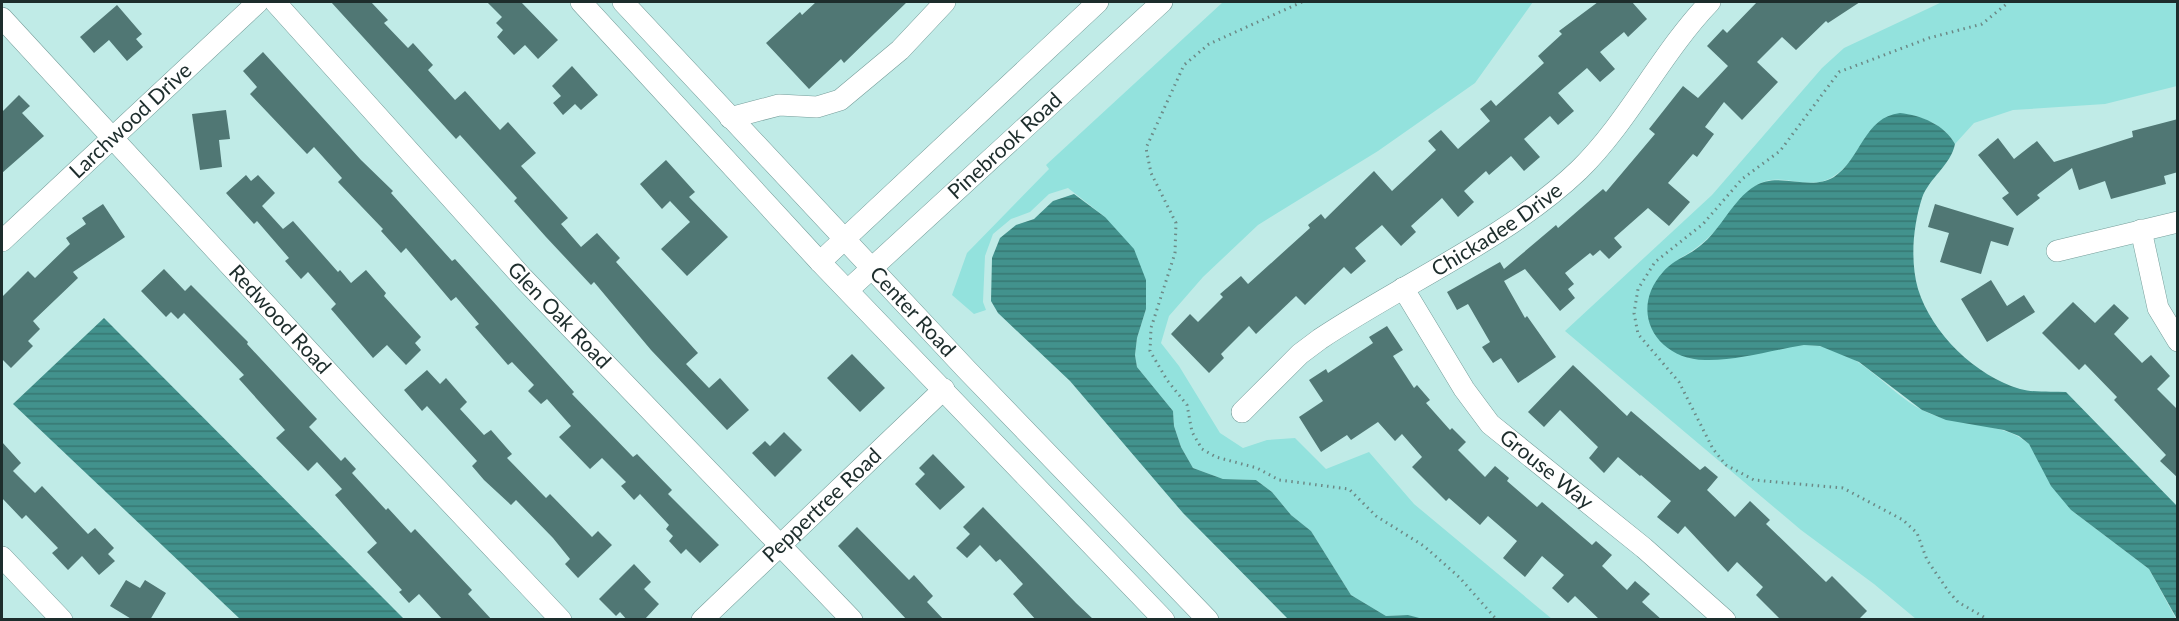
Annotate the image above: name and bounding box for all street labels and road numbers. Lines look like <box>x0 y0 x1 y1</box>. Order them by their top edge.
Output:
street label: Larchwood Drive <box>63 57 196 183</box>
street label: Pinebrook Road <box>942 86 1066 203</box>
street label: Chickadee Drive <box>1426 177 1566 281</box>
street label: Glen Oak Road <box>503 256 617 373</box>
street label: Redwood Road <box>225 259 337 378</box>
street label: Center Road <box>865 260 962 361</box>
street label: Grouse Way <box>1496 423 1599 513</box>
street label: Peppertree Road <box>757 442 886 567</box>

